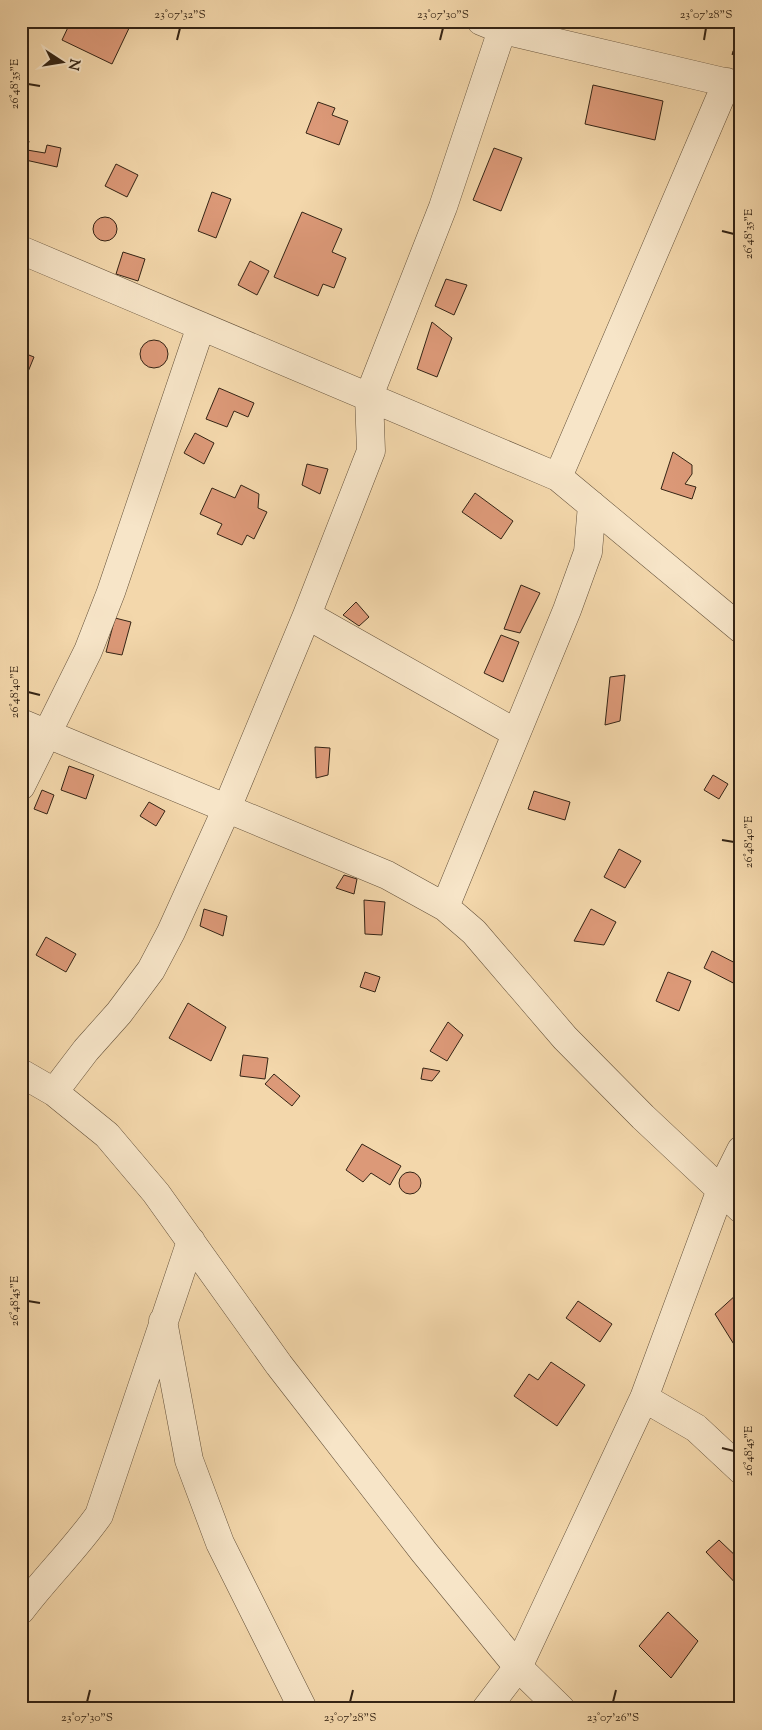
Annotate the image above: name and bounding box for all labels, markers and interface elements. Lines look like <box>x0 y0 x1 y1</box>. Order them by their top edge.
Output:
text: 23°07'32"S <box>154 6 206 24</box>
text: 23°07'30"S <box>417 6 469 24</box>
text: 23°07'28"S <box>680 6 732 24</box>
north arrow <box>38 38 88 88</box>
text: N <box>62 57 84 72</box>
text: 26°48'35"E <box>6 58 24 109</box>
text: 26°48'35"E <box>740 208 758 259</box>
text: 26°48'40"E <box>6 665 24 718</box>
text: 26°48'40"E <box>740 815 758 868</box>
text: 26°48'45"E <box>6 1275 24 1326</box>
text: 26°48'45"E <box>740 1425 758 1476</box>
text: 23°07'30"S <box>61 1709 113 1727</box>
text: 23°07'28"S <box>324 1709 376 1727</box>
text: 23°07'26"S <box>587 1709 639 1727</box>

